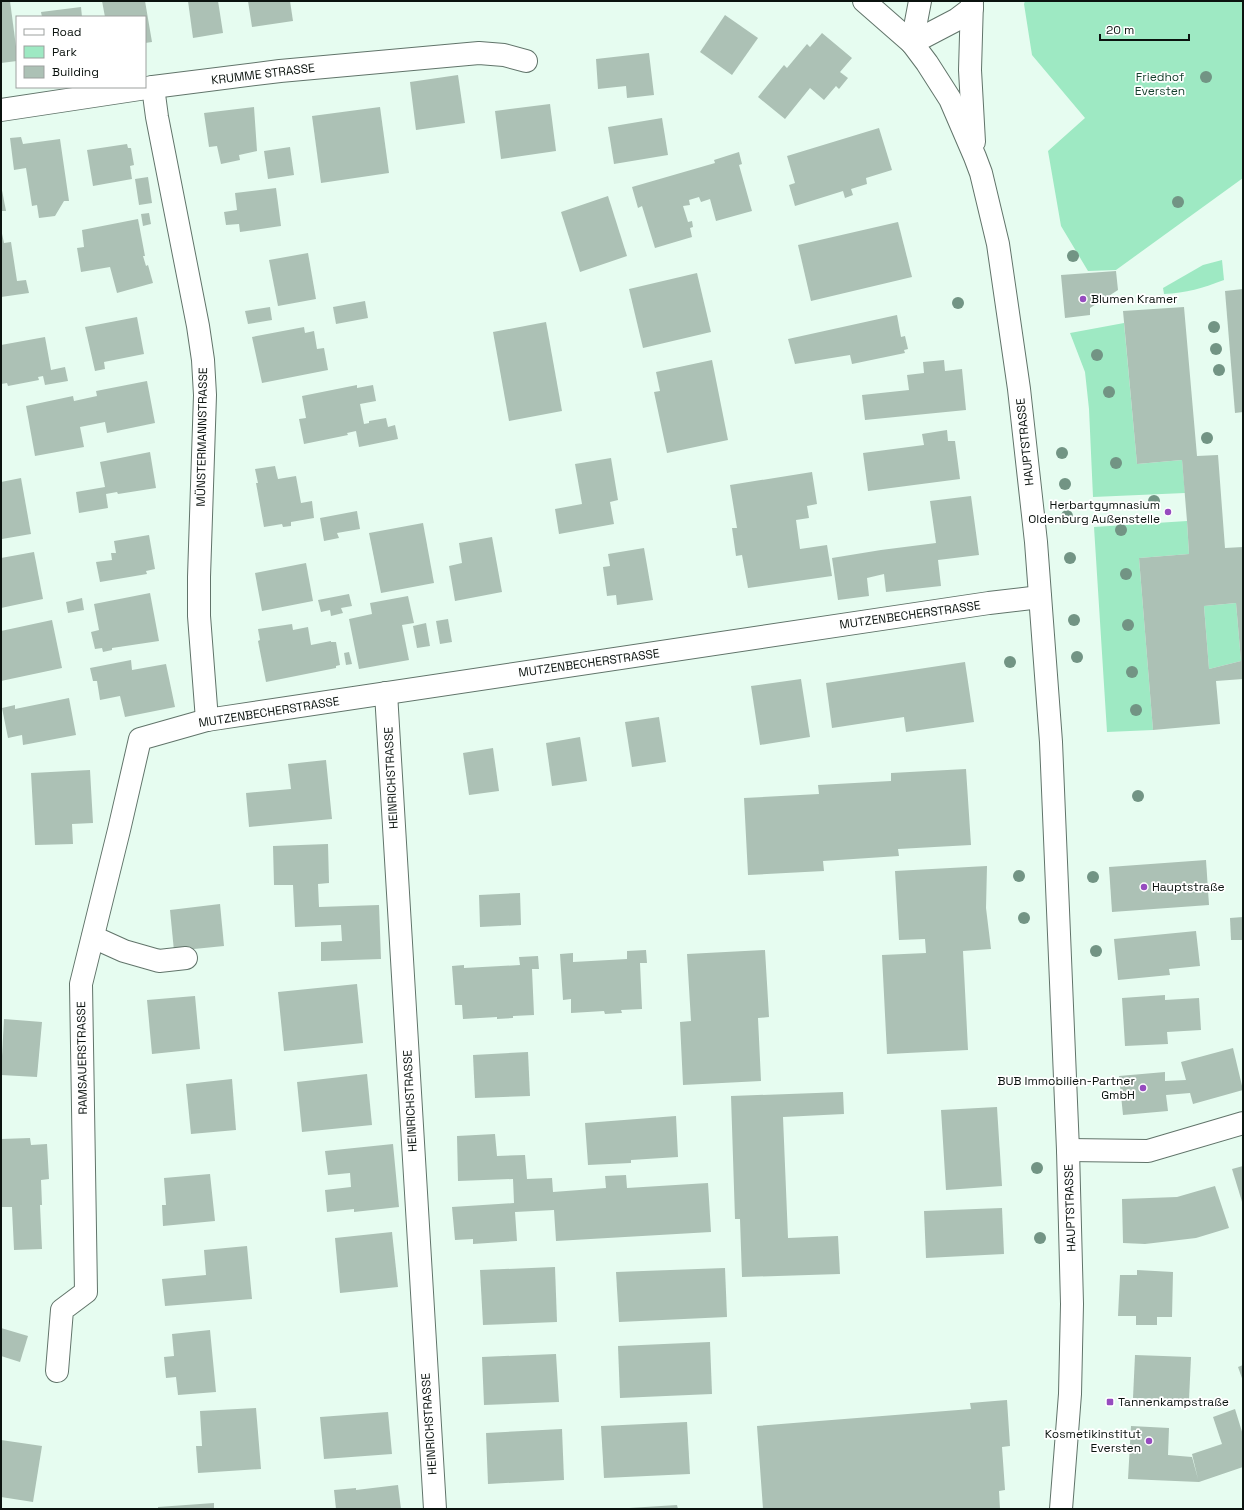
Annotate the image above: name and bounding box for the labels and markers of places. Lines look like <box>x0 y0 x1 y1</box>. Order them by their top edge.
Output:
place label: Blumen Kramer <box>1091 291 1178 307</box>
marker: Blumen Kramer <box>1078 294 1088 304</box>
place label: Herbartgymnasium Oldenburg Außenstelle <box>1028 497 1160 527</box>
marker: Herbartgymnasium Oldenburg Außenstelle <box>1163 507 1173 517</box>
place label: Hauptstraße <box>1152 879 1225 895</box>
marker: Hauptstraße <box>1139 882 1149 892</box>
place label: BUB Immobilien-Partner GmbH <box>998 1073 1135 1103</box>
marker: BUB Immobilien-Partner GmbH <box>1138 1083 1148 1093</box>
place label: Tannenkampstraße <box>1118 1394 1229 1410</box>
marker: Tannenkampstraße <box>1105 1397 1115 1407</box>
place label: Kosmetikinstitut Eversten <box>1045 1426 1141 1456</box>
marker: Kosmetikinstitut Eversten <box>1144 1436 1154 1446</box>

